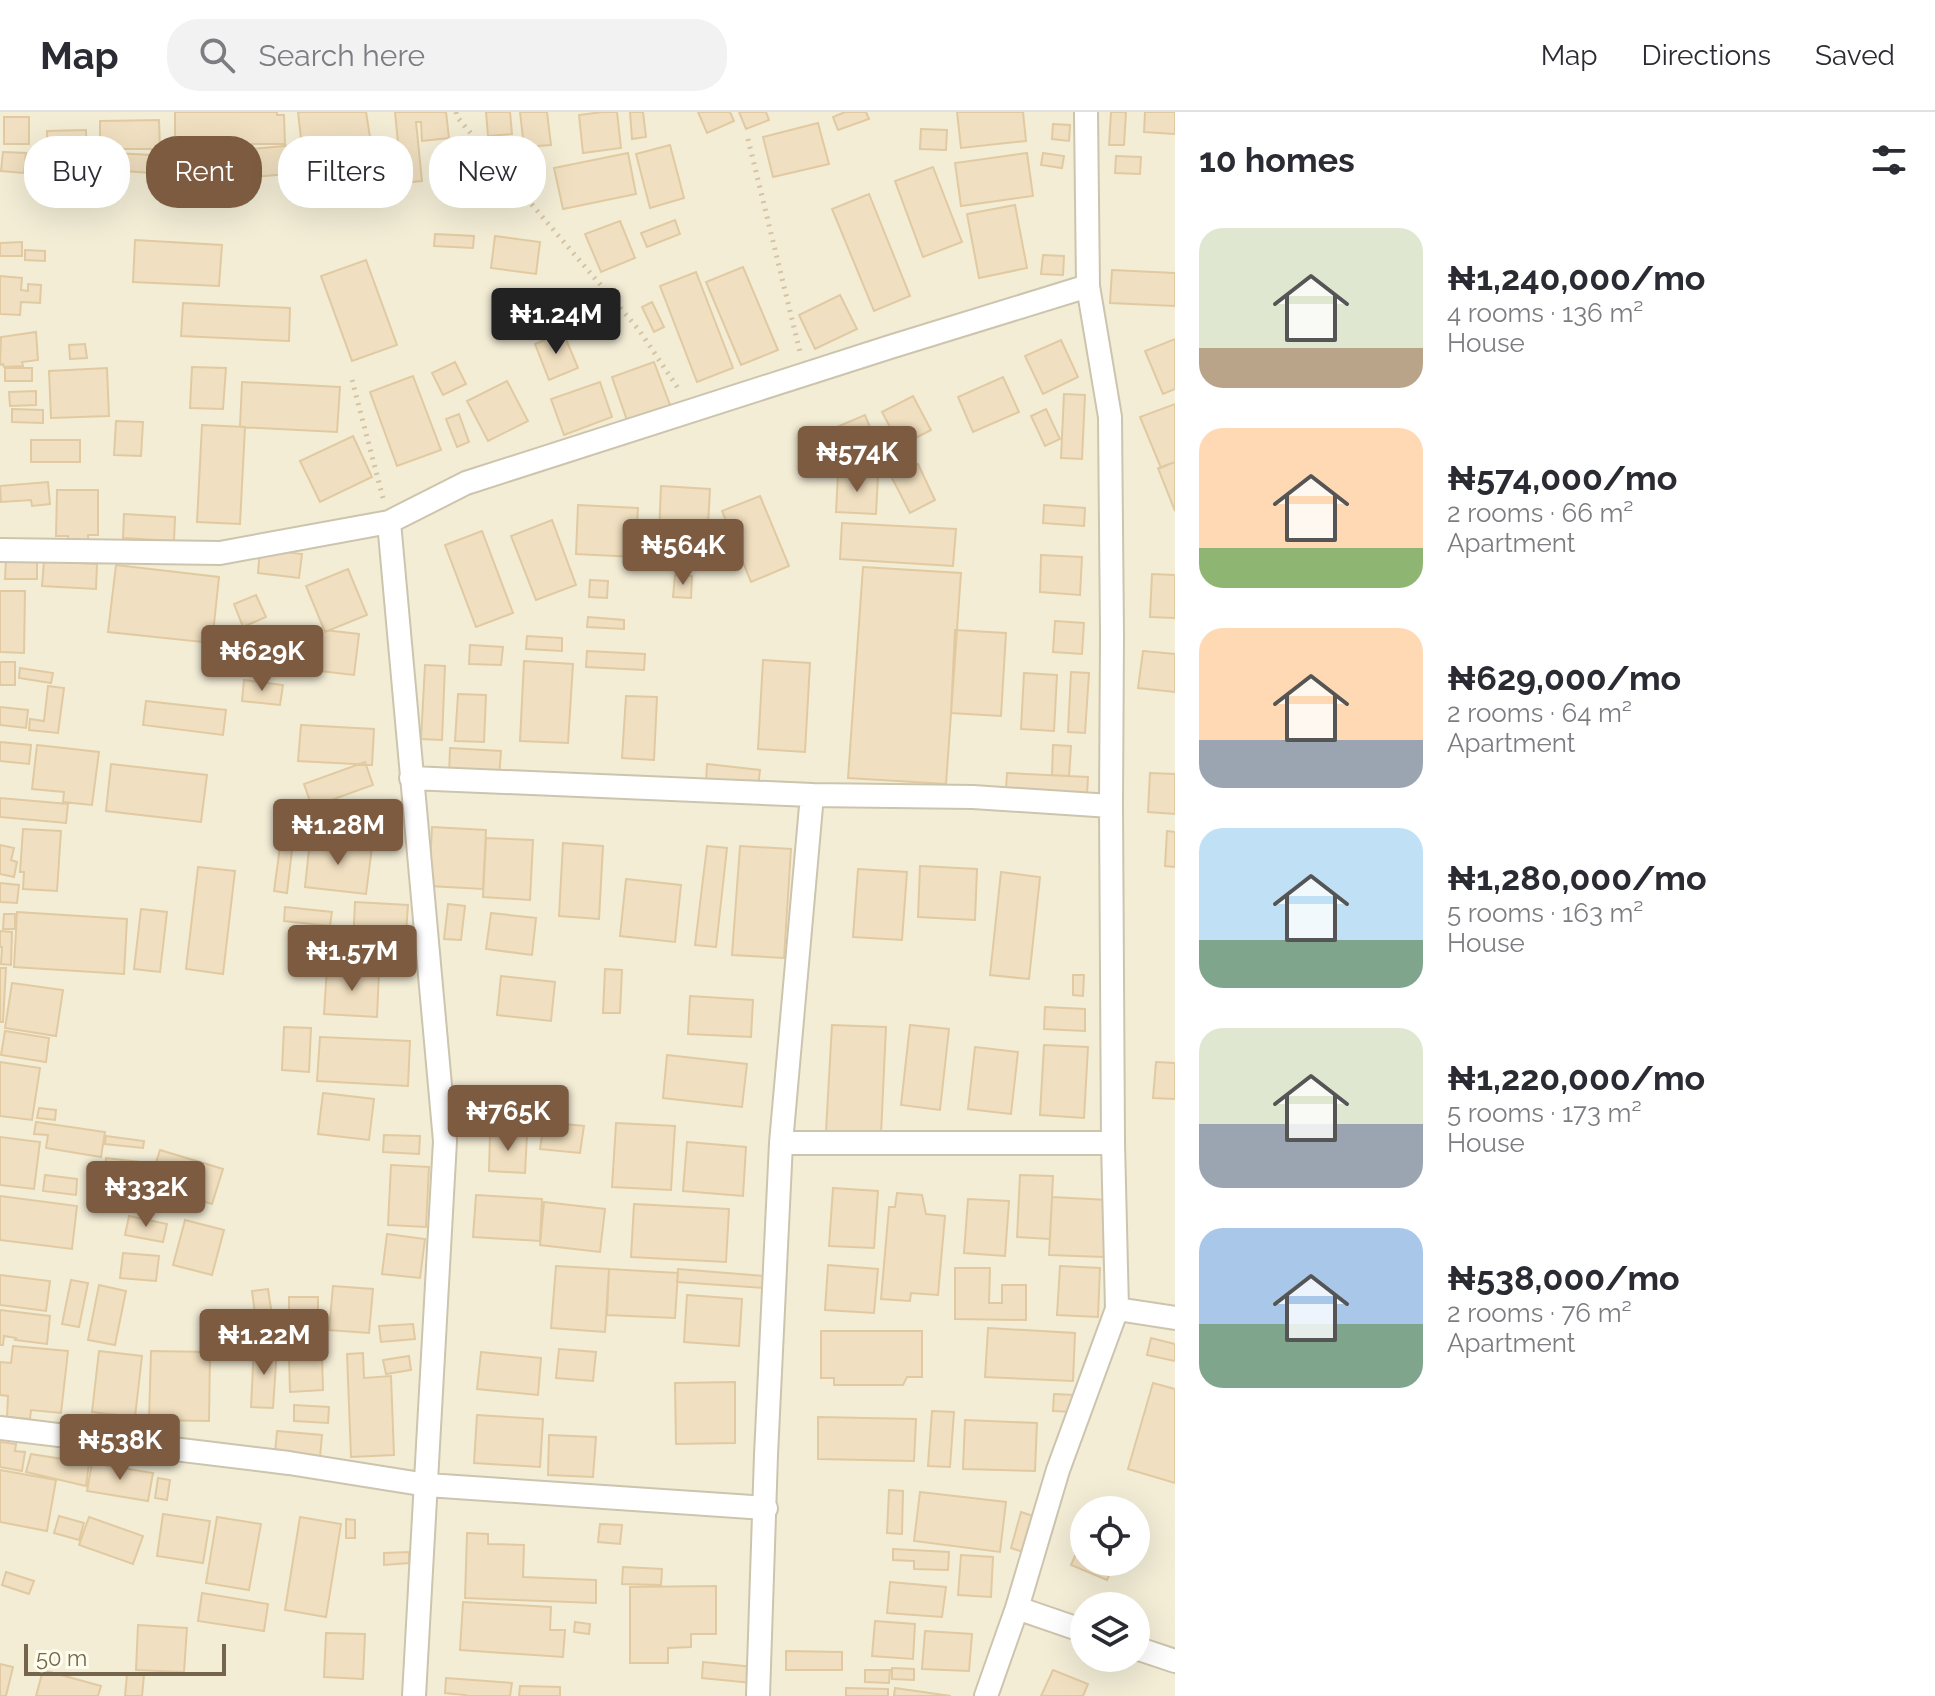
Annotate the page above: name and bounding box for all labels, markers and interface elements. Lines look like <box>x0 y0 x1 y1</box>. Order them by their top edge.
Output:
search box <box>167 19 727 91</box>
text: Map <box>40 33 119 78</box>
icon: search <box>195 33 239 77</box>
text: Search here <box>259 38 425 73</box>
text: Map <box>1541 39 1598 72</box>
text: Directions <box>1642 39 1771 72</box>
text: Saved <box>1815 39 1895 72</box>
chip: Buy <box>24 136 130 208</box>
chip: Rent <box>146 136 262 208</box>
chip: Filters <box>278 136 413 208</box>
chip: New <box>429 136 546 208</box>
icon: filters <box>1867 138 1911 182</box>
text: 10 homes <box>1199 140 1355 180</box>
text: ₦1,240,000/mo <box>1447 258 1705 298</box>
icon: home <box>1263 260 1359 356</box>
pin: ₦1.24M <box>491 288 621 356</box>
text: 4 rooms · 136 m² <box>1447 298 1643 328</box>
text: ₦1.24M <box>509 299 603 329</box>
text: House <box>1447 328 1525 358</box>
pin: ₦574K <box>801 426 913 494</box>
text: ₦574K <box>816 437 898 467</box>
text: ₦574,000/mo <box>1447 458 1677 498</box>
icon: home <box>1263 460 1359 556</box>
text: 2 rooms · 66 m² <box>1447 498 1633 528</box>
pin: ₦564K <box>627 519 739 587</box>
text: Apartment <box>1447 528 1576 558</box>
text: ₦564K <box>641 530 725 560</box>
pin: ₦629K <box>206 625 318 693</box>
text: ₦629K <box>219 636 305 666</box>
text: ₦629,000/mo <box>1447 658 1681 698</box>
icon: home <box>1263 660 1359 756</box>
text: 2 rooms · 64 m² <box>1447 698 1632 728</box>
text: Apartment <box>1447 728 1576 758</box>
pin: ₦1.28M <box>273 799 403 867</box>
text: ₦1.28M <box>291 810 385 840</box>
text: ₦1,280,000/mo <box>1447 858 1707 898</box>
icon: home <box>1263 860 1359 956</box>
text: 5 rooms · 163 m² <box>1447 898 1643 928</box>
pin: ₦1.57M <box>287 925 417 993</box>
text: House <box>1447 928 1525 958</box>
text: ₦1.57M <box>306 936 398 966</box>
text: ₦1,220,000/mo <box>1447 1058 1705 1098</box>
icon: home <box>1263 1060 1359 1156</box>
pin: ₦765K <box>452 1085 564 1153</box>
text: ₦765K <box>466 1096 550 1126</box>
text: 5 rooms · 173 m² <box>1447 1098 1641 1128</box>
text: House <box>1447 1128 1525 1158</box>
pin: ₦332K <box>90 1161 202 1229</box>
text: ₦332K <box>104 1172 188 1202</box>
text: ₦538,000/mo <box>1447 1258 1680 1298</box>
icon: home <box>1263 1260 1359 1356</box>
text: 2 rooms · 76 m² <box>1447 1298 1632 1328</box>
pin: ₦1.22M <box>199 1309 329 1377</box>
text: ₦1.22M <box>218 1320 310 1350</box>
text: Apartment <box>1447 1328 1576 1358</box>
pin: ₦538K <box>64 1414 176 1482</box>
text: ₦538K <box>78 1425 162 1455</box>
map controls <box>1070 1496 1150 1672</box>
button: locate <box>1070 1496 1150 1576</box>
button: layers <box>1070 1592 1150 1672</box>
scale bar <box>24 1640 226 1676</box>
text: 50 m <box>36 1645 87 1671</box>

